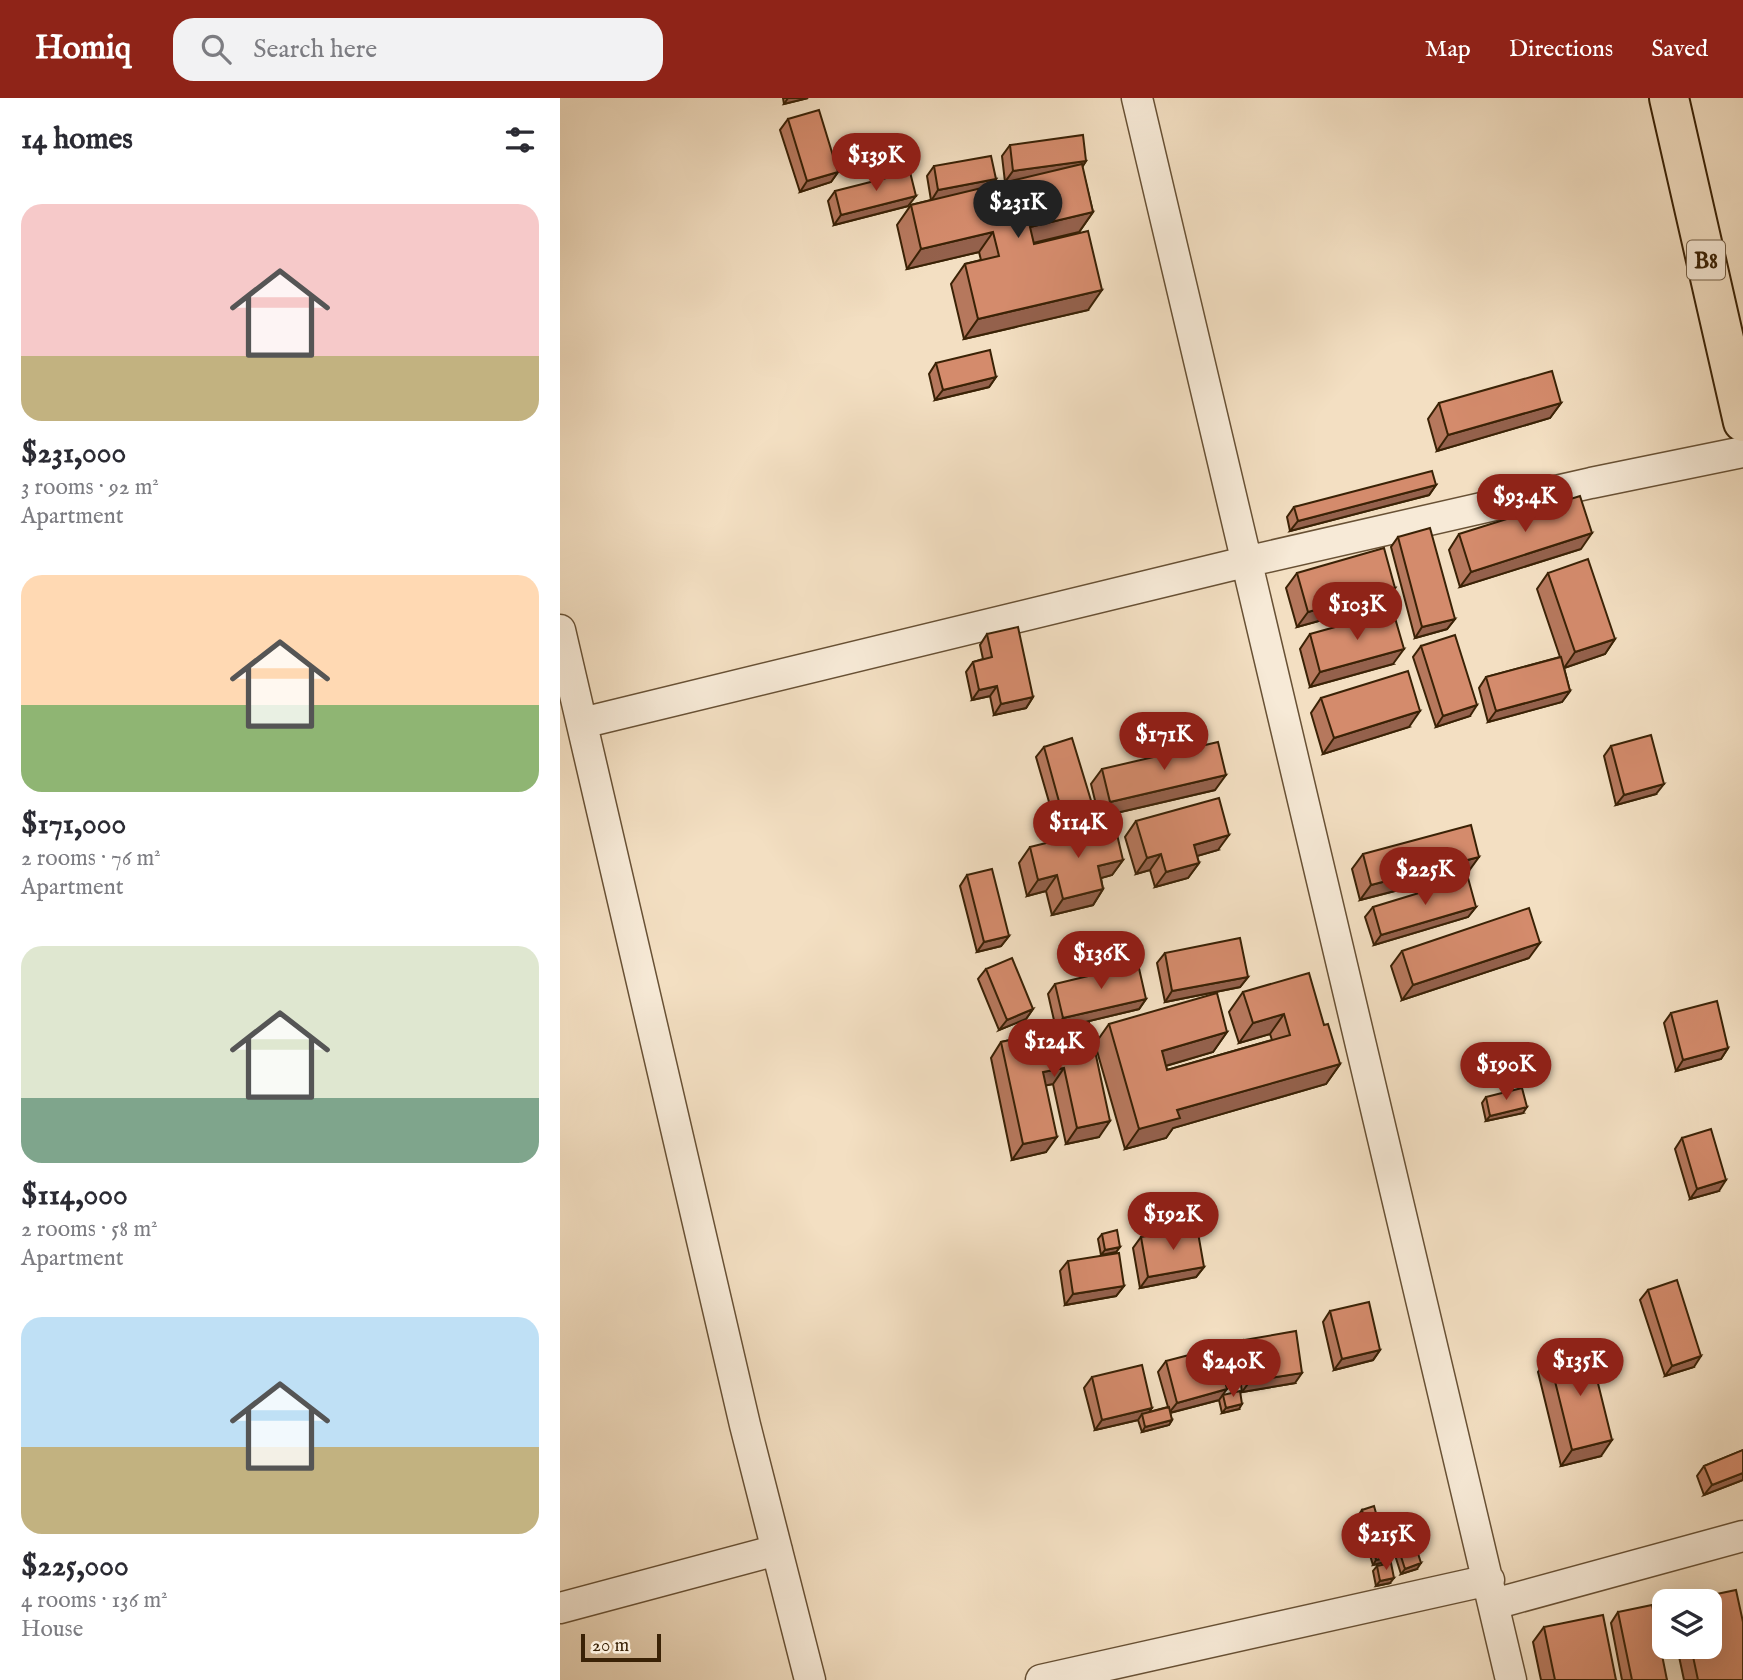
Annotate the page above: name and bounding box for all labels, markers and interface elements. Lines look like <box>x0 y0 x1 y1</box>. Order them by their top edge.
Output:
search box <box>173 18 663 81</box>
text: Homiq <box>35 28 131 70</box>
icon: search <box>197 30 235 68</box>
text: Search here <box>253 33 377 66</box>
text: Map <box>1425 34 1471 65</box>
text: Directions <box>1509 34 1613 65</box>
text: Saved <box>1651 34 1708 65</box>
text: 14 homes <box>21 121 133 159</box>
icon: filters <box>501 121 539 159</box>
pin: $139K <box>827 134 925 193</box>
text: $139K <box>848 141 904 170</box>
pin: $231K <box>969 180 1067 240</box>
text: $231K <box>989 188 1047 217</box>
road number: B8 <box>1687 240 1725 280</box>
icon: home <box>217 250 343 376</box>
text: $231,000 <box>21 435 126 473</box>
text: 3 rooms · 92 m² <box>21 473 159 502</box>
pin: $93.4K <box>1468 474 1582 534</box>
text: $93.4K <box>1493 482 1557 511</box>
text: Apartment <box>21 502 124 531</box>
pin: $103K <box>1308 582 1406 642</box>
text: $103K <box>1328 590 1386 619</box>
icon: home <box>217 621 343 747</box>
pin: $171K <box>1115 712 1213 772</box>
text: $171K <box>1135 720 1193 749</box>
pin: $114K <box>1029 800 1127 860</box>
text: $171,000 <box>21 806 126 844</box>
text: $114K <box>1049 808 1107 837</box>
text: 2 rooms · 76 m² <box>21 844 161 873</box>
pin: $225K <box>1376 848 1474 907</box>
text: $225K <box>1395 855 1455 884</box>
text: Apartment <box>21 873 124 902</box>
pin: $136K <box>1052 932 1150 991</box>
text: $136K <box>1073 939 1129 968</box>
icon: home <box>217 992 343 1118</box>
pin: $124K <box>1005 1020 1103 1079</box>
text: $124K <box>1024 1027 1084 1056</box>
pin: $190K <box>1457 1042 1555 1102</box>
text: $190K <box>1476 1050 1536 1079</box>
text: $114,000 <box>21 1177 128 1215</box>
pin: $192K <box>1124 1192 1222 1252</box>
text: $192K <box>1144 1200 1202 1229</box>
text: 2 rooms · 58 m² <box>21 1215 158 1244</box>
text: Apartment <box>21 1244 124 1273</box>
pin: $135K <box>1531 1338 1629 1398</box>
pin: $240K <box>1184 1340 1282 1399</box>
text: $135K <box>1553 1346 1607 1375</box>
text: $240K <box>1202 1347 1264 1376</box>
icon: home <box>217 1363 343 1489</box>
pin: $215K <box>1337 1512 1435 1572</box>
text: $215K <box>1357 1520 1415 1549</box>
text: $225,000 <box>21 1548 129 1586</box>
text: 4 rooms · 136 m² <box>21 1586 168 1615</box>
map controls <box>1652 1589 1722 1659</box>
button: layers <box>1652 1589 1722 1659</box>
text: House <box>21 1615 83 1644</box>
scale bar <box>581 1631 662 1663</box>
text: 20 m <box>592 1634 629 1658</box>

